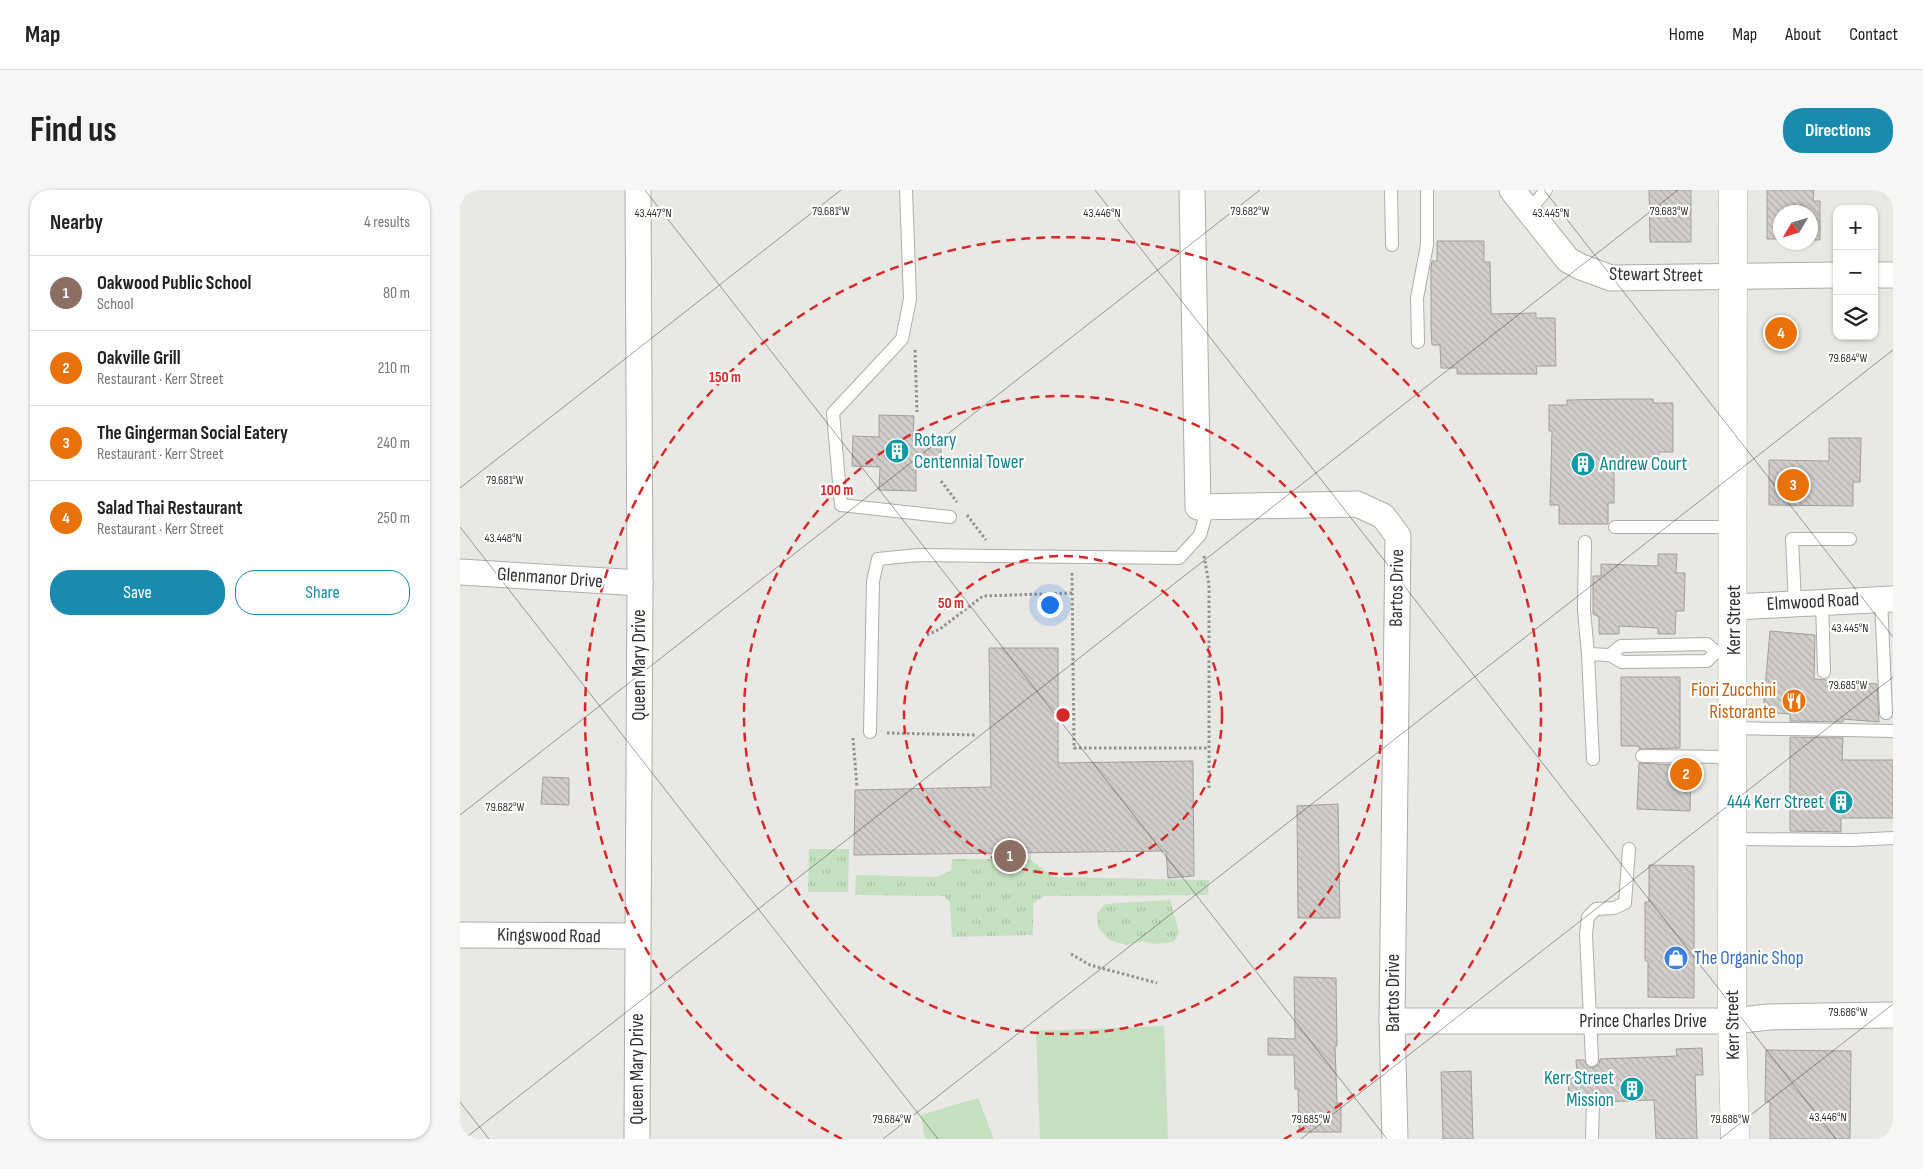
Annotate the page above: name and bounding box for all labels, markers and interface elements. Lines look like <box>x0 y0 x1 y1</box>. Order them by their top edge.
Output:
text: Map <box>25 20 60 49</box>
text: Home <box>1669 24 1704 45</box>
text: Map <box>1732 24 1757 45</box>
text: About <box>1785 24 1821 45</box>
text: Contact <box>1849 24 1898 45</box>
button: Directions <box>1783 108 1893 153</box>
text: Find us <box>30 109 117 152</box>
text: 79.681°W <box>812 204 850 219</box>
text: 79.682°W <box>1231 204 1270 219</box>
text: 79.683°W <box>1650 204 1689 219</box>
north arrow <box>1773 205 1818 250</box>
map controls <box>1833 205 1878 340</box>
button: + <box>1833 205 1878 250</box>
text: 43.447°N <box>634 206 672 221</box>
text: 43.446°N <box>1083 206 1121 221</box>
text: 43.445°N <box>1533 206 1569 221</box>
text: Nearby <box>50 210 103 235</box>
text: 4 results <box>364 213 410 232</box>
button: − <box>1833 250 1878 295</box>
street label: Stewart Street <box>1609 263 1703 287</box>
text: Oakwood Public School <box>97 272 251 295</box>
text: 1 <box>63 284 69 303</box>
text: 80 m <box>383 284 410 303</box>
text: School <box>97 295 133 314</box>
button: layers <box>1833 295 1878 340</box>
pin: 4 <box>1765 314 1797 352</box>
text: Oakville Grill <box>97 347 181 370</box>
text: 79.684°W <box>1829 351 1867 366</box>
text: 2 <box>62 359 70 378</box>
text: 210 m <box>378 359 410 378</box>
text: 150 m <box>709 368 741 387</box>
text: Restaurant · Kerr Street <box>97 370 224 389</box>
text: The Gingerman Social Eatery <box>97 422 288 445</box>
place label: Rotary Centennial Tower <box>914 429 1024 474</box>
text: 3 <box>62 434 70 453</box>
text: 240 m <box>377 434 410 453</box>
building icon: Rotary Centennial Tower <box>884 438 910 464</box>
text: Restaurant · Kerr Street <box>97 445 224 464</box>
building icon: Andrew Court <box>1570 451 1596 477</box>
place label: Andrew Court <box>1599 453 1688 476</box>
pin: 3 <box>1777 466 1809 504</box>
text: 79.681°W <box>486 473 524 488</box>
text: 100 m <box>821 481 853 500</box>
text: Salad Thai Restaurant <box>97 497 242 520</box>
text: 4 <box>62 509 70 528</box>
text: 250 m <box>377 509 410 528</box>
text: Restaurant · Kerr Street <box>97 520 224 539</box>
text: 43.448°N <box>484 531 522 546</box>
street label: Bartos Drive <box>1385 549 1409 627</box>
street label: Glenmanor Drive <box>496 563 604 593</box>
button: Save <box>50 570 225 615</box>
button: Share <box>235 570 410 615</box>
street label: Kerr Street <box>1723 585 1746 655</box>
street label: Elmwood Road <box>1766 588 1860 616</box>
your location <box>1037 592 1063 618</box>
text: 50 m <box>938 594 964 613</box>
street label: Queen Mary Drive <box>628 609 651 721</box>
text: 43.445°N <box>1832 621 1868 636</box>
text: 79.685°W <box>1829 678 1867 693</box>
place label: Fiori Zucchini Ristorante <box>1691 679 1776 724</box>
restaurant icon: Fiori Zucchini Ristorante <box>1781 688 1807 714</box>
centre of rings <box>1054 706 1072 724</box>
pin: 2 <box>1670 755 1702 793</box>
building icon: 444 Kerr Street <box>1828 789 1854 815</box>
place label: 444 Kerr Street <box>1727 791 1824 814</box>
text: 79.682°W <box>486 800 525 815</box>
pin: 1 <box>994 837 1026 875</box>
street label: Kingswood Road <box>497 924 601 948</box>
shop icon: The Organic Shop <box>1663 945 1689 971</box>
place label: The Organic Shop <box>1694 947 1804 970</box>
street label: Bartos Drive <box>1382 954 1405 1032</box>
street label: Kerr Street <box>1721 990 1745 1060</box>
text: 79.686°W <box>1829 1005 1868 1020</box>
street label: Prince Charles Drive <box>1579 1010 1707 1033</box>
street label: Queen Mary Drive <box>626 1013 649 1125</box>
place label: Kerr Street Mission <box>1544 1067 1614 1112</box>
building icon: Kerr Street Mission <box>1619 1076 1645 1102</box>
text: 43.446°N <box>1809 1110 1847 1125</box>
text: 79.684°W <box>873 1112 911 1127</box>
text: 79.685°W <box>1292 1112 1330 1127</box>
text: 79.686°W <box>1711 1112 1750 1127</box>

